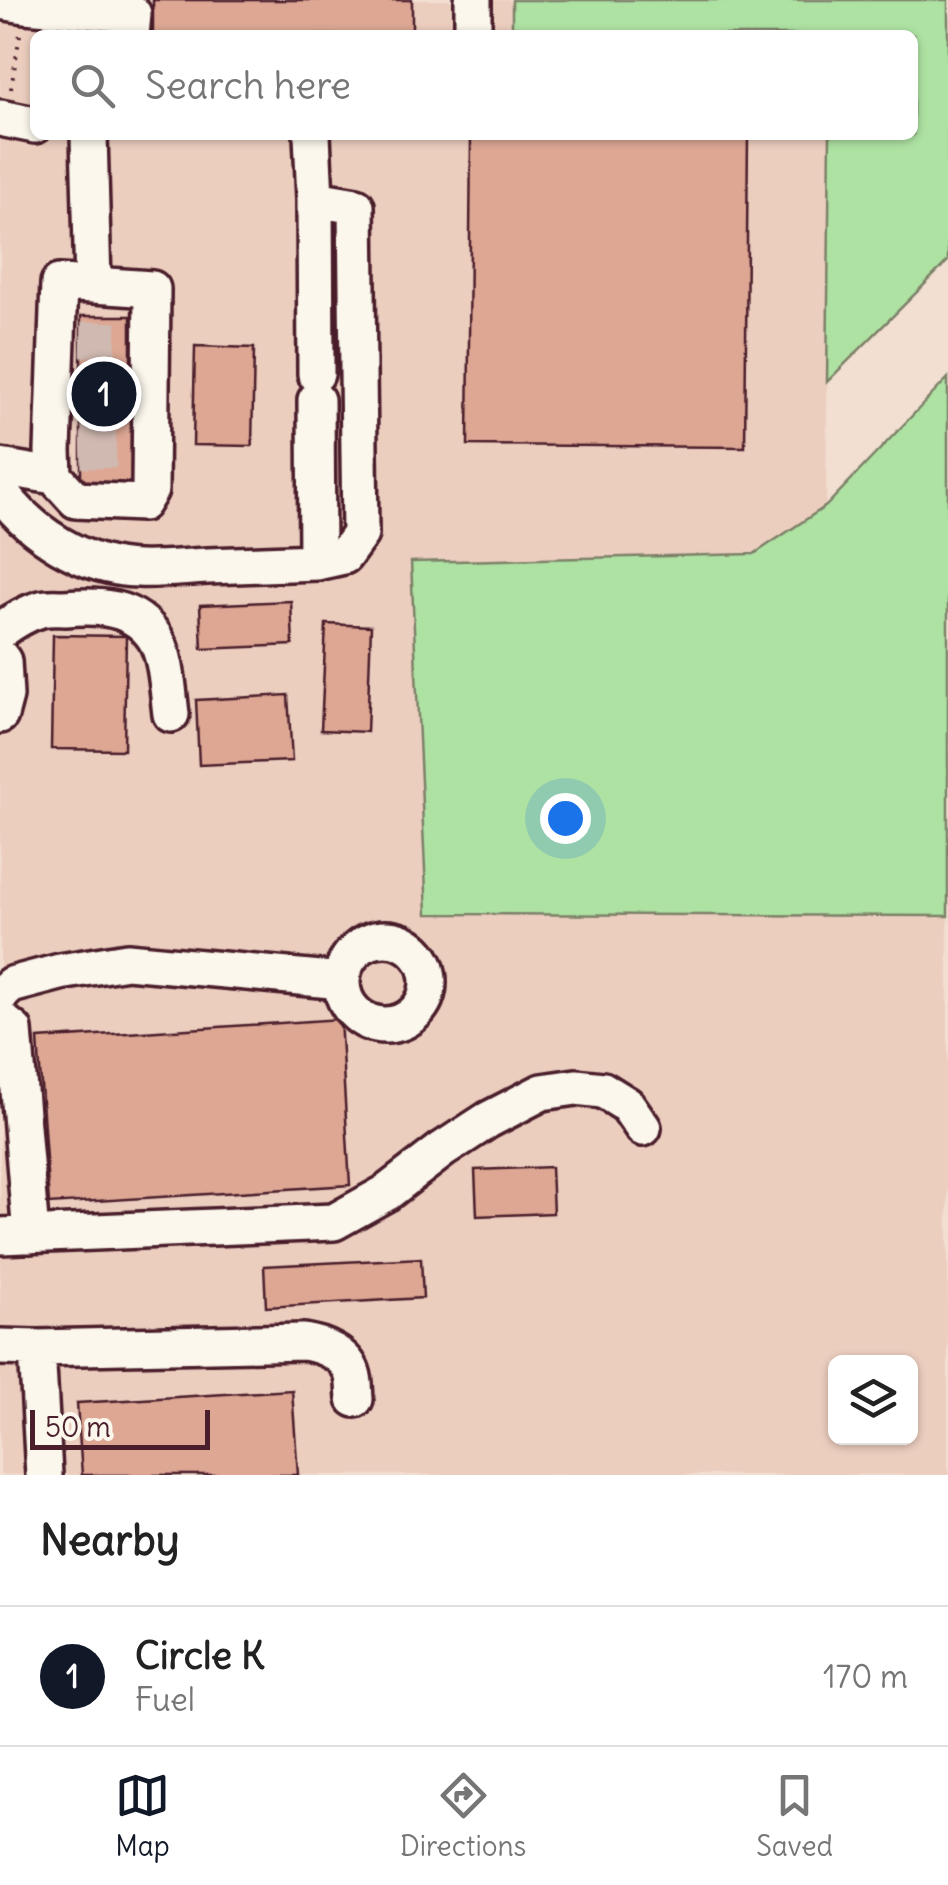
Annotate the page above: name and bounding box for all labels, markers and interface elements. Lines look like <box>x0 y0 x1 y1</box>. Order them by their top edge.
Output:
search box <box>30 30 918 140</box>
icon: search <box>65 58 120 113</box>
text: Search here <box>145 62 351 109</box>
pin: 1 <box>72 356 136 432</box>
your location <box>540 793 591 844</box>
map controls <box>828 1355 918 1445</box>
button: layers <box>828 1355 918 1445</box>
scale bar <box>30 1405 210 1450</box>
text: 50 m <box>45 1409 111 1445</box>
text: Nearby <box>40 1514 179 1566</box>
text: Circle K <box>135 1632 265 1679</box>
text: 1 <box>66 1656 79 1697</box>
text: 170 m <box>823 1656 908 1697</box>
text: Fuel <box>135 1679 195 1720</box>
tab: Map <box>115 1768 170 1864</box>
tab: Directions <box>400 1768 526 1864</box>
tab: Saved <box>756 1768 833 1864</box>

